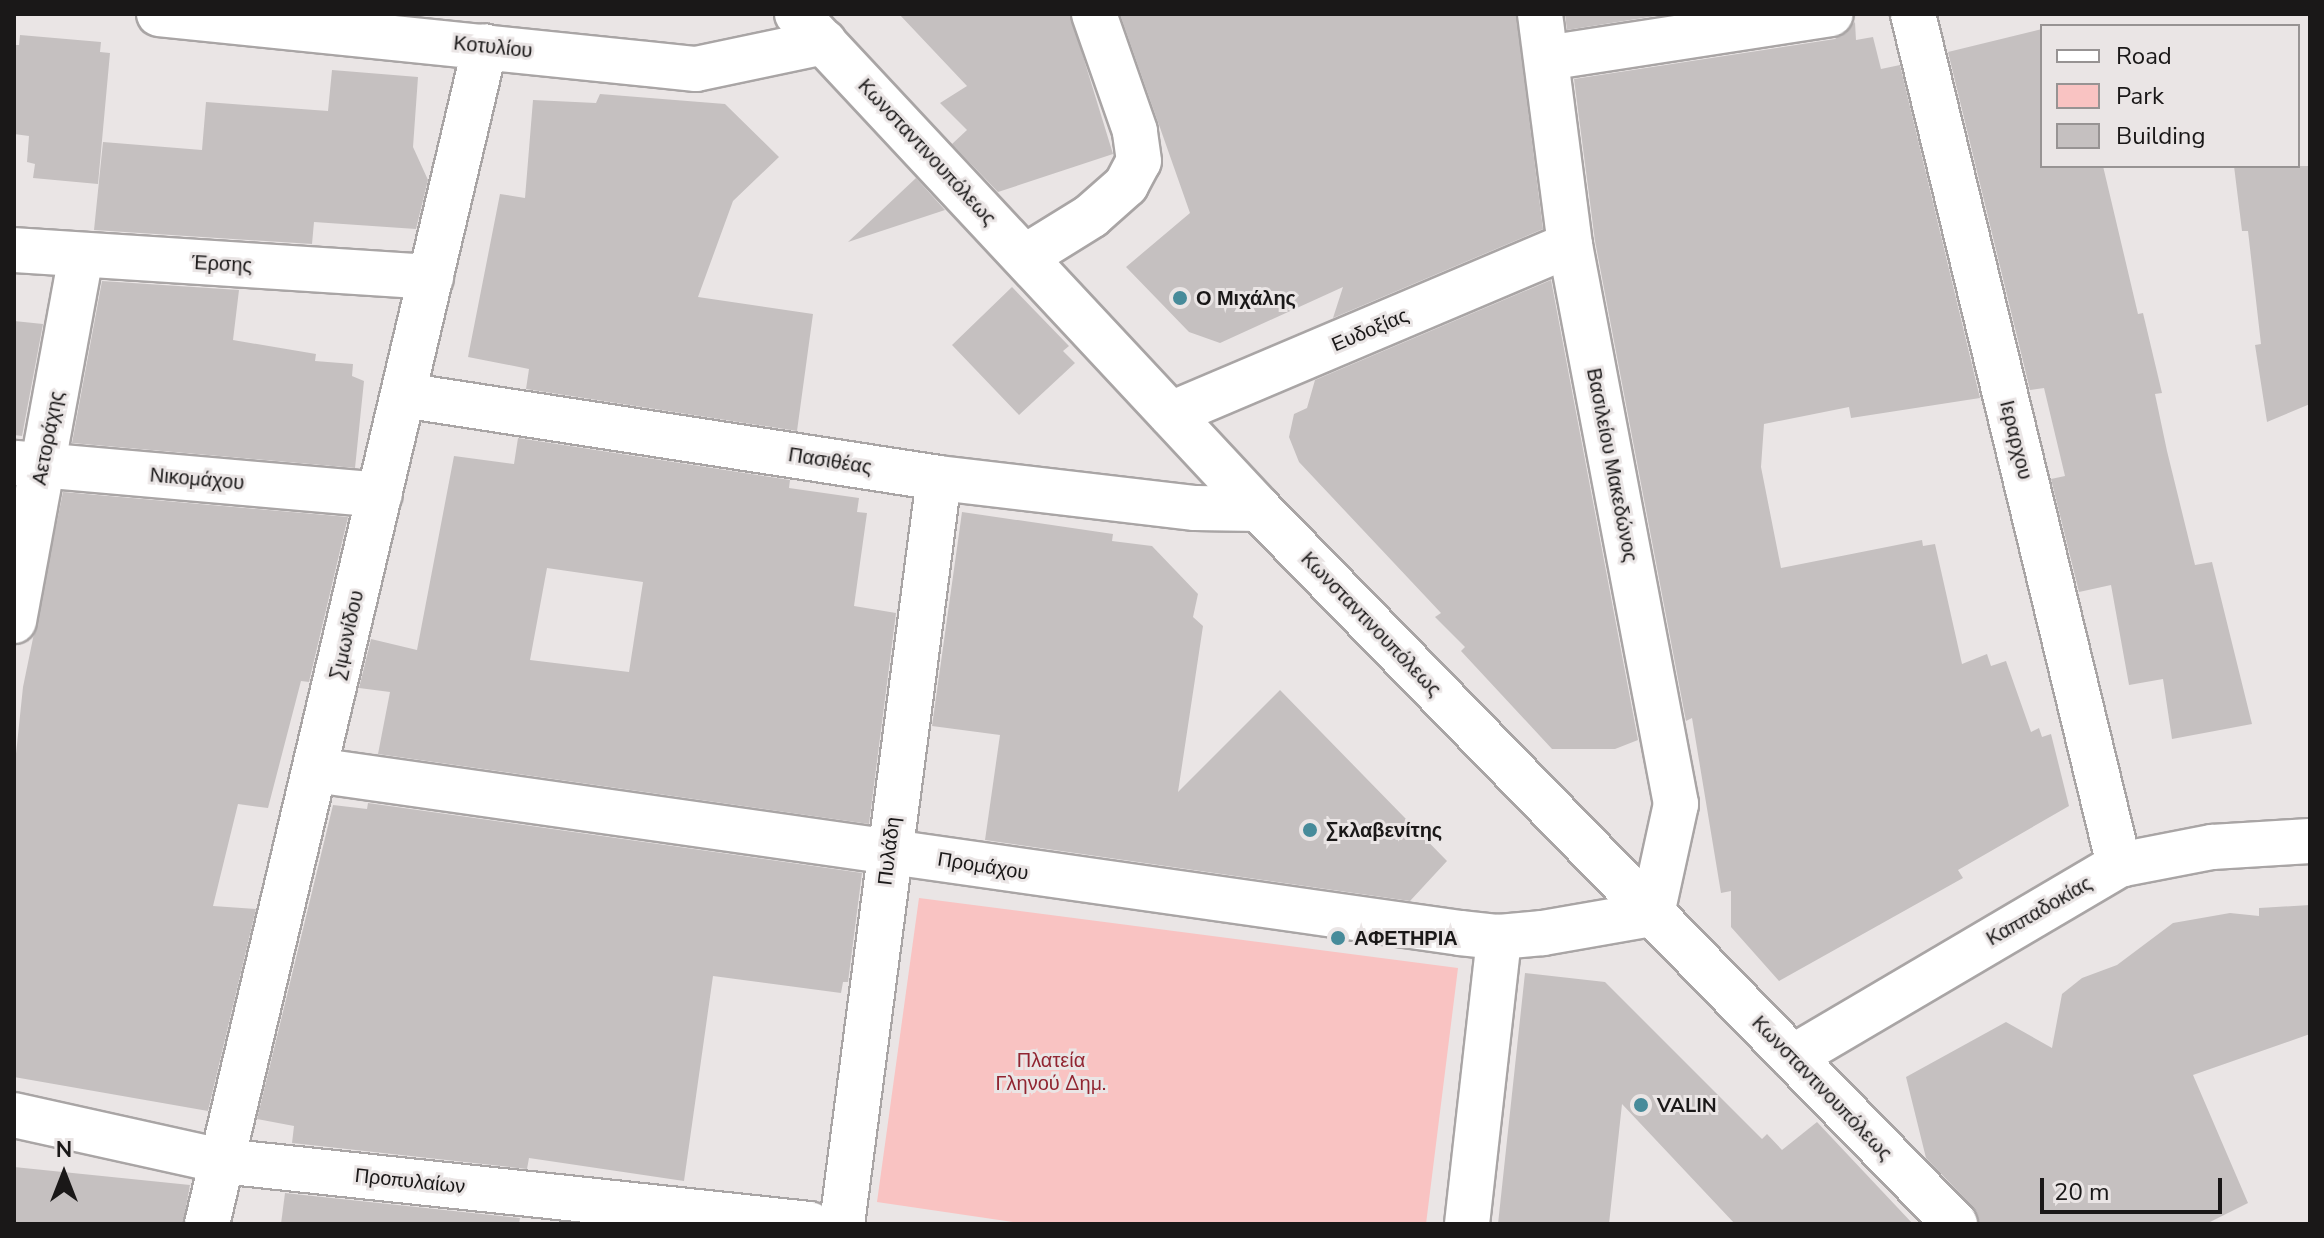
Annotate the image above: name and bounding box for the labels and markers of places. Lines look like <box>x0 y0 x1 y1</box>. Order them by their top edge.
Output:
place label: Ο Μιχάλης <box>1196 286 1296 310</box>
marker: Ο Μιχάλης <box>1171 289 1189 307</box>
place label: Σκλαβενίτης <box>1326 818 1442 842</box>
marker: Σκλαβενίτης <box>1301 821 1319 839</box>
place label: ΑΦΕΤΗΡΙΑ <box>1354 926 1458 950</box>
marker: ΑΦΕΤΗΡΙΑ <box>1329 929 1347 947</box>
place label: VALIN <box>1657 1093 1717 1117</box>
marker: VALIN <box>1632 1096 1650 1114</box>

